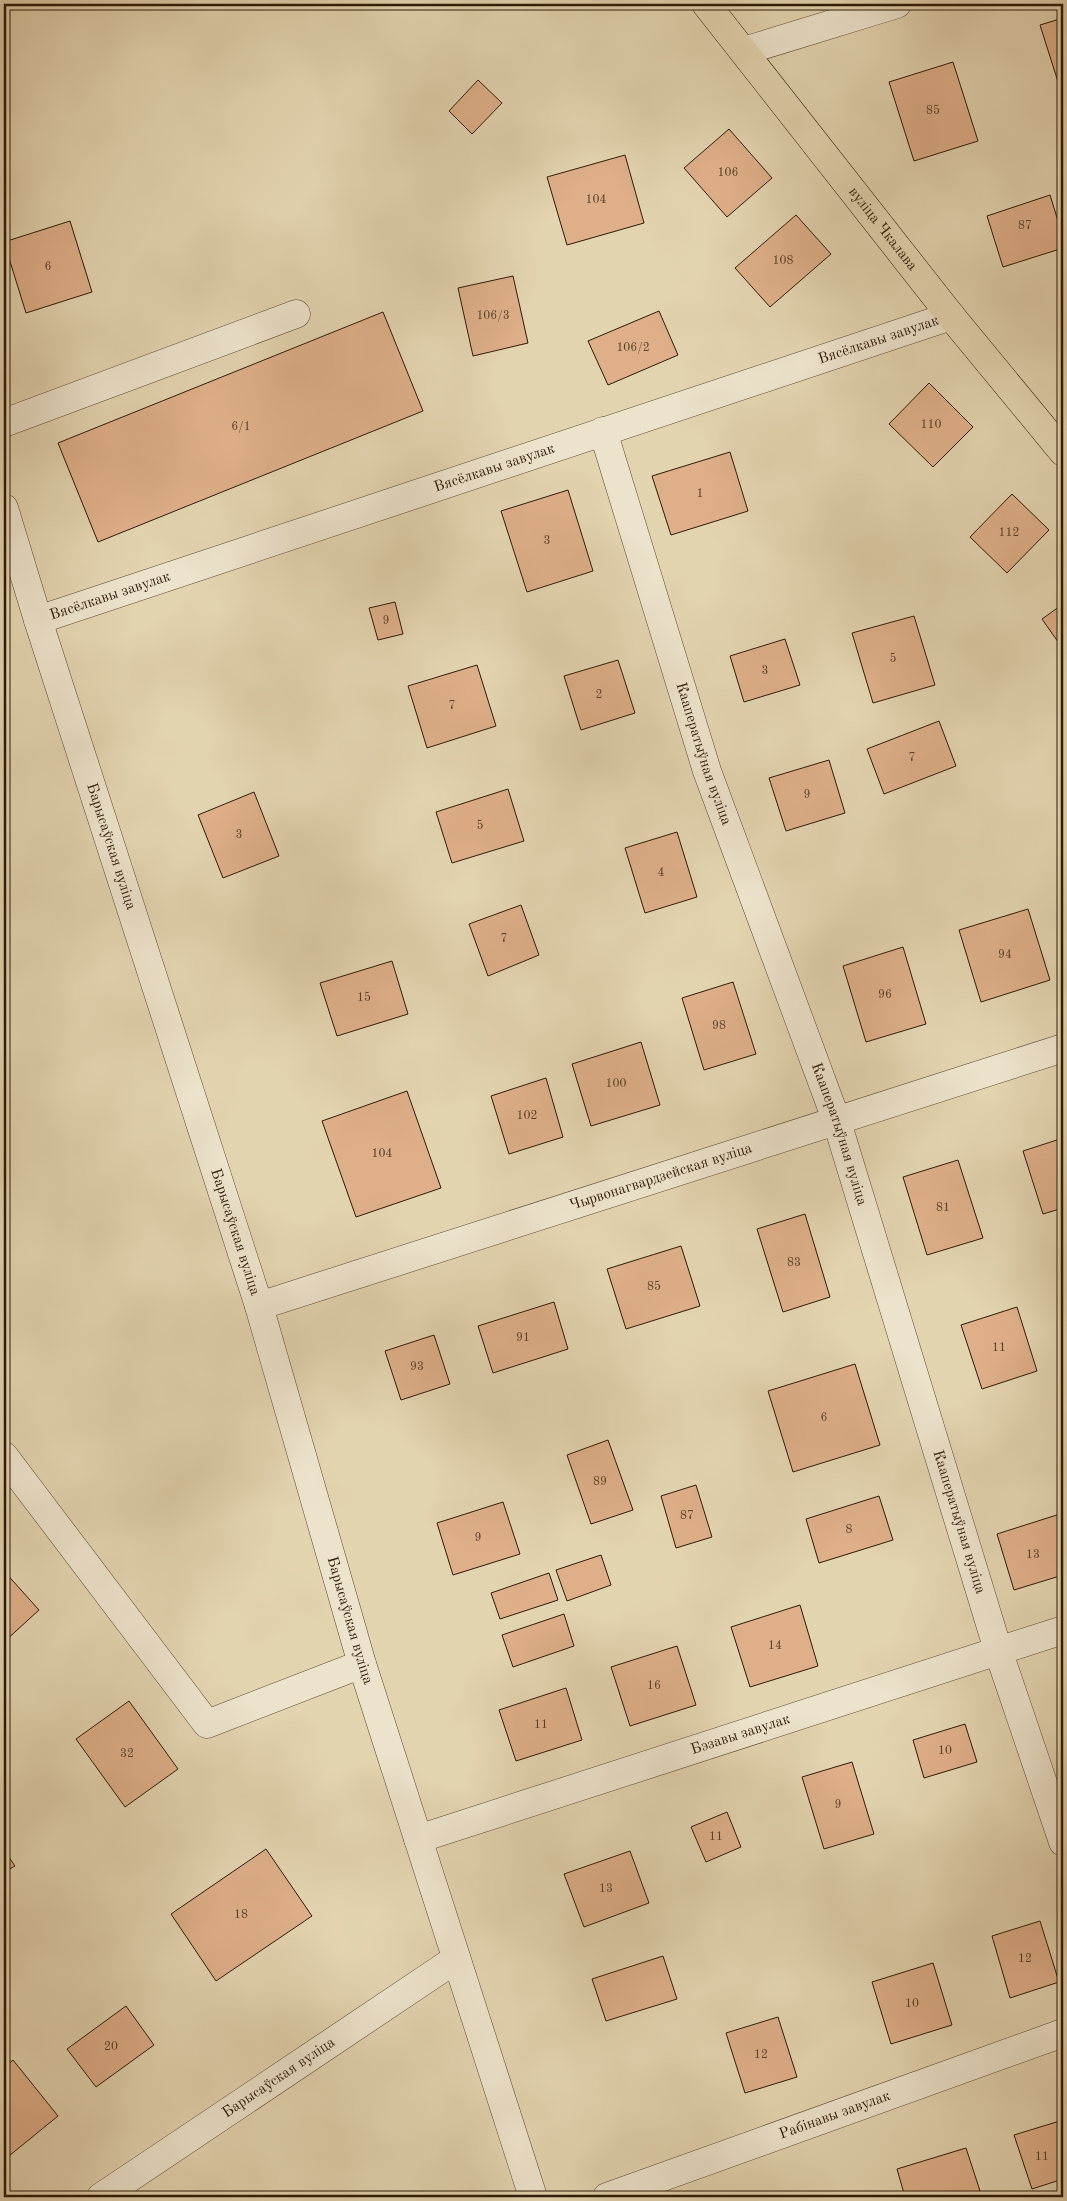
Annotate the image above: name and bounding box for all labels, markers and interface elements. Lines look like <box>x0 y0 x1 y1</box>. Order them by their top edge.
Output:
house number: 85 <box>926 104 940 117</box>
house number: 106 <box>718 167 738 179</box>
street label: вуліца Чкалава <box>845 184 920 274</box>
house number: 104 <box>586 194 606 206</box>
house number: 87 <box>1018 220 1032 232</box>
house number: 108 <box>773 255 793 267</box>
house number: 6 <box>45 261 52 273</box>
house number: 106/3 <box>476 310 510 322</box>
street label: Вясёлкавы завулак <box>816 313 941 367</box>
house number: 106/2 <box>616 342 650 354</box>
house number: 110 <box>921 419 941 431</box>
house number: 6/1 <box>231 421 251 433</box>
street label: Вясёлкавы завулак <box>432 441 557 495</box>
house number: 1 <box>697 488 703 500</box>
house number: 112 <box>999 527 1019 539</box>
house number: 3 <box>544 535 550 547</box>
street label: Вясёлкавы завулак <box>48 569 173 623</box>
house number: 9 <box>383 615 389 627</box>
house number: 5 <box>890 652 897 665</box>
house number: 3 <box>762 665 768 677</box>
street label: Кааператыўная вуліца <box>673 681 734 828</box>
house number: 2 <box>596 689 602 701</box>
house number: 7 <box>449 700 455 712</box>
house number: 7 <box>909 752 915 764</box>
street label: Барысаўская вуліца <box>84 781 139 912</box>
house number: 9 <box>804 789 810 801</box>
house number: 5 <box>477 819 484 832</box>
house number: 3 <box>236 829 242 841</box>
house number: 4 <box>658 867 665 879</box>
house number: 7 <box>501 933 507 945</box>
house number: 94 <box>998 949 1012 961</box>
house number: 96 <box>878 989 892 1001</box>
house number: 15 <box>357 991 371 1004</box>
house number: 98 <box>712 1020 726 1032</box>
street label: Кааператыўная вуліца <box>808 1061 870 1208</box>
house number: 100 <box>606 1078 626 1090</box>
house number: 102 <box>517 1110 537 1122</box>
street label: Чырвонагвардзейская вуліца <box>568 1141 754 1213</box>
house number: 104 <box>372 1148 392 1160</box>
street label: Барысаўская вуліца <box>208 1167 263 1298</box>
house number: 81 <box>936 1202 950 1214</box>
house number: 83 <box>787 1257 801 1269</box>
house number: 85 <box>647 1280 661 1293</box>
house number: 91 <box>516 1332 530 1344</box>
house number: 11 <box>992 1342 1006 1354</box>
house number: 93 <box>410 1361 424 1373</box>
house number: 6 <box>821 1412 828 1424</box>
street label: Кааператыўная вуліца <box>930 1448 988 1596</box>
house number: 89 <box>593 1476 607 1488</box>
house number: 87 <box>680 1510 694 1522</box>
house number: 8 <box>846 1524 853 1536</box>
house number: 9 <box>475 1532 481 1544</box>
house number: 13 <box>1026 1549 1040 1561</box>
street label: Барысаўская вуліца <box>324 1555 376 1687</box>
house number: 14 <box>768 1640 782 1652</box>
house number: 16 <box>647 1680 661 1692</box>
street label: Бэзавы завулак <box>689 1711 792 1758</box>
house number: 11 <box>534 1719 548 1731</box>
house number: 10 <box>938 1745 952 1757</box>
house number: 32 <box>120 1748 134 1760</box>
house number: 9 <box>835 1799 841 1811</box>
house number: 11 <box>709 1831 723 1843</box>
house number: 13 <box>599 1883 613 1895</box>
house number: 18 <box>234 1909 248 1921</box>
house number: 12 <box>1018 1953 1032 1965</box>
house number: 10 <box>905 1998 919 2010</box>
street label: Барысаўская вуліца <box>220 2035 338 2121</box>
house number: 20 <box>104 2041 118 2053</box>
house number: 12 <box>754 2049 768 2061</box>
street label: Рабінавы завулак <box>777 2088 893 2142</box>
house number: 11 <box>1035 2151 1049 2163</box>

